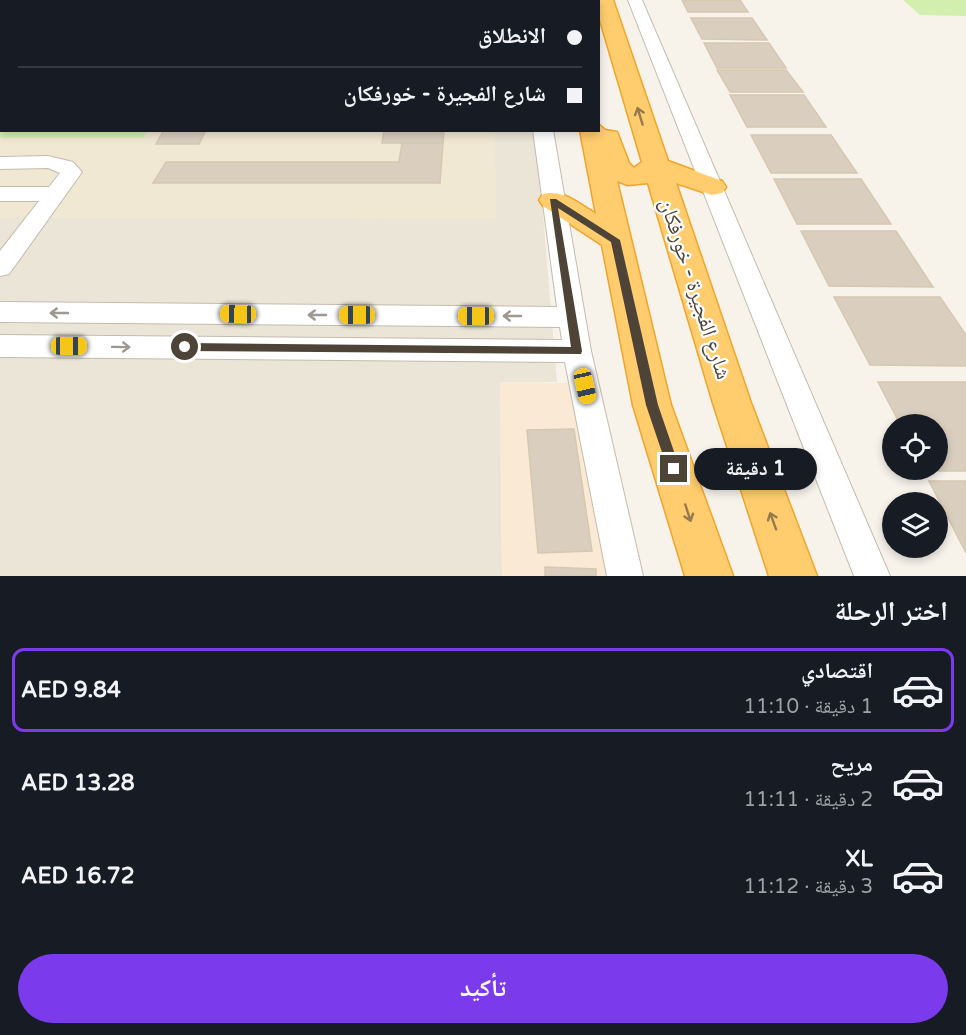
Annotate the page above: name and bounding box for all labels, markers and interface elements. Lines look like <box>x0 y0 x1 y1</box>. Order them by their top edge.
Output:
text: الانطلاق <box>478 23 546 49</box>
text: شارع الفجيرة - خورفكان <box>343 81 546 107</box>
one-way arrow <box>634 107 645 126</box>
street label: شارع الفجيرة - خورفكان <box>654 196 736 382</box>
car <box>220 305 256 323</box>
car <box>339 306 375 324</box>
one-way arrow <box>50 307 70 319</box>
car <box>458 307 494 325</box>
one-way arrow <box>308 309 328 321</box>
one-way arrow <box>503 310 523 322</box>
route start <box>171 333 198 360</box>
car <box>51 337 87 355</box>
one-way arrow <box>111 341 131 353</box>
car <box>572 366 598 406</box>
map controls <box>882 414 948 558</box>
button: locate <box>882 414 948 480</box>
callout: 1 دقيقة <box>695 448 818 490</box>
route end <box>660 455 687 482</box>
text: 1 دقيقة <box>726 457 785 481</box>
button: layers <box>882 492 948 558</box>
one-way arrow <box>683 503 694 522</box>
one-way arrow <box>767 512 778 531</box>
text: اختر الرحلة <box>834 595 948 628</box>
text: اقتصادي <box>801 658 873 684</box>
icon: car <box>891 663 945 717</box>
text: AED 9.84 <box>21 677 121 703</box>
text: 1 دقيقة · 11:10 <box>744 695 873 719</box>
text: مريح <box>830 751 873 777</box>
icon: car <box>891 756 945 810</box>
text: AED 13.28 <box>21 770 135 796</box>
text: 2 دقيقة · 11:11 <box>744 788 873 812</box>
text: XL <box>846 846 873 872</box>
icon: car <box>891 849 945 903</box>
text: AED 16.72 <box>21 863 134 889</box>
text: 3 دقيقة · 11:12 <box>744 875 873 899</box>
button: تأكيد <box>18 954 948 1023</box>

